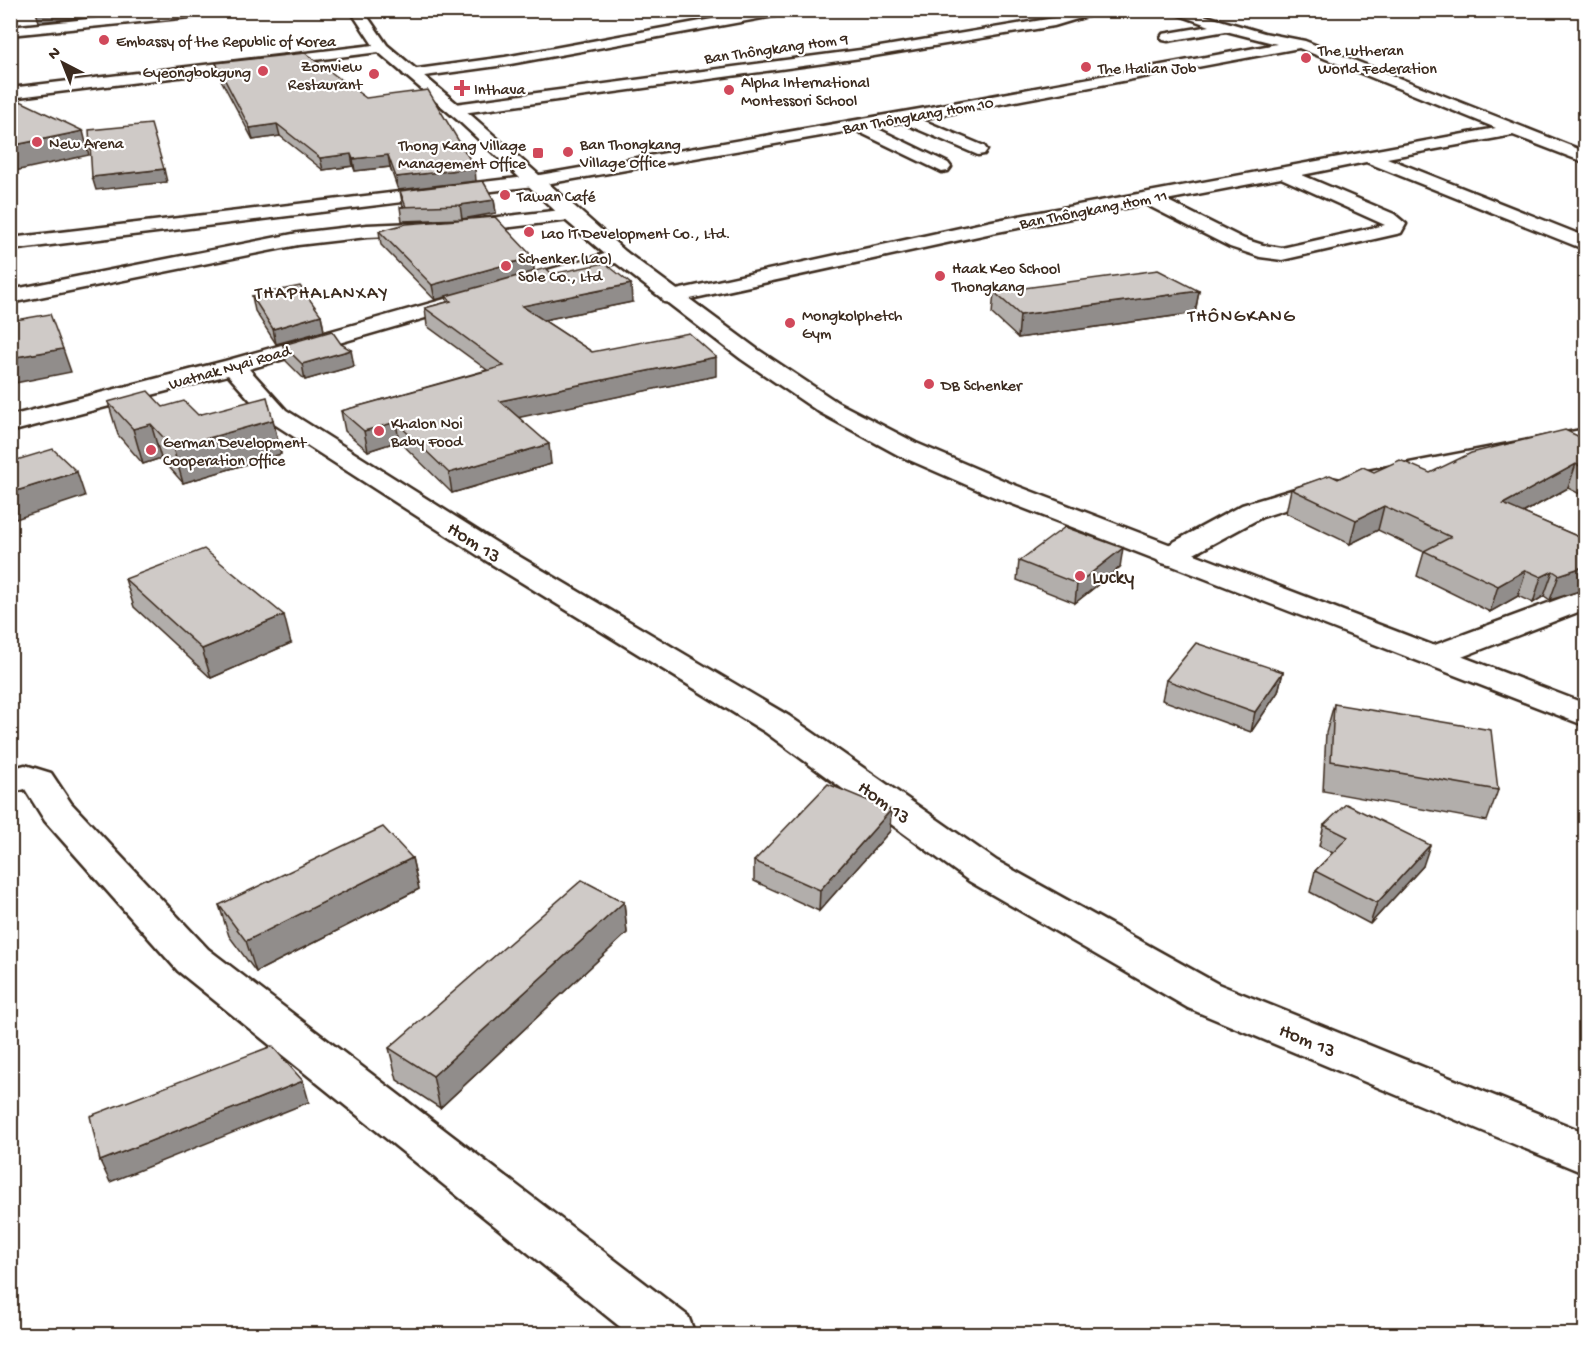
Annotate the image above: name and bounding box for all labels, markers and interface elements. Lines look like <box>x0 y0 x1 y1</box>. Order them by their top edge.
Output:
street label: Ban Thôngkang Hom 9 <box>702 31 850 70</box>
north arrow <box>33 33 93 93</box>
marker: Embassy of the Republic of Korea <box>97 33 111 47</box>
place label: Embassy of the Republic of Korea <box>116 34 337 53</box>
place label: The Lutheran World Federation <box>1317 43 1437 80</box>
text: N <box>45 44 66 65</box>
marker: The Lutheran World Federation <box>1299 51 1313 65</box>
place label: Zomview Restaurant <box>288 59 363 96</box>
marker: The Italian Job <box>1079 60 1093 74</box>
place label: The Italian Job <box>1097 61 1197 80</box>
marker: Gyeongbokgung <box>256 64 270 78</box>
place label: Gyeongbokgung <box>143 65 251 84</box>
marker: Zomview Restaurant <box>367 67 381 81</box>
place label: Alpha International Montessori School <box>741 75 870 112</box>
marker: Inthava <box>455 81 469 95</box>
place label: Inthava <box>474 82 527 101</box>
marker: Alpha International Montessori School <box>722 83 736 97</box>
street label: Ban Thôngkang Hom 10 <box>841 95 996 140</box>
marker: New Arena <box>30 135 44 149</box>
place label: New Arena <box>49 136 125 155</box>
place label: Ban Thongkang Village Office <box>579 137 681 174</box>
place label: Thong Kang Village Management Office <box>398 138 527 175</box>
marker: Ban Thongkang Village Office <box>561 145 575 159</box>
marker: Thong Kang Village Management Office <box>531 146 545 160</box>
marker: Tawan Café <box>498 188 512 202</box>
street label: Ban Thôngkang Hom 11 <box>1017 188 1169 235</box>
place label: Tawan Café <box>516 189 596 208</box>
marker: Lao IT Development Co., Ltd. <box>522 225 536 239</box>
place label: Lao IT Development Co., Ltd. <box>541 226 730 245</box>
place label: Schenker (Lao) Sole Co., Ltd <box>518 251 612 288</box>
marker: Schenker (Lao) Sole Co., Ltd <box>499 259 513 273</box>
place label: Haak Keo School Thongkang <box>951 261 1061 298</box>
marker: Haak Keo School Thongkang <box>933 269 947 283</box>
district label: THAPHALANXAY <box>254 284 389 305</box>
district label: THÔNGKANG <box>1187 307 1296 328</box>
place label: Mongkolphetch Gym <box>802 308 903 345</box>
marker: Mongkolphetch Gym <box>783 316 797 330</box>
street label: Watnak Nyai Road <box>167 342 295 396</box>
marker: DB Schenker <box>922 377 936 391</box>
place label: DB Schenker <box>940 378 1023 397</box>
place label: Khalon Noi Baby Food <box>390 416 464 453</box>
marker: Khalon Noi Baby Food <box>372 424 386 438</box>
place label: German Development Cooperation Office <box>163 435 308 472</box>
marker: German Development Cooperation Office <box>144 443 158 457</box>
street label: Hom 13 <box>442 518 504 570</box>
place label: Lucky <box>1092 568 1134 591</box>
marker: Lucky <box>1073 569 1087 583</box>
street label: Hom 13 <box>852 777 914 831</box>
street label: Hom 13 <box>1275 1020 1338 1064</box>

